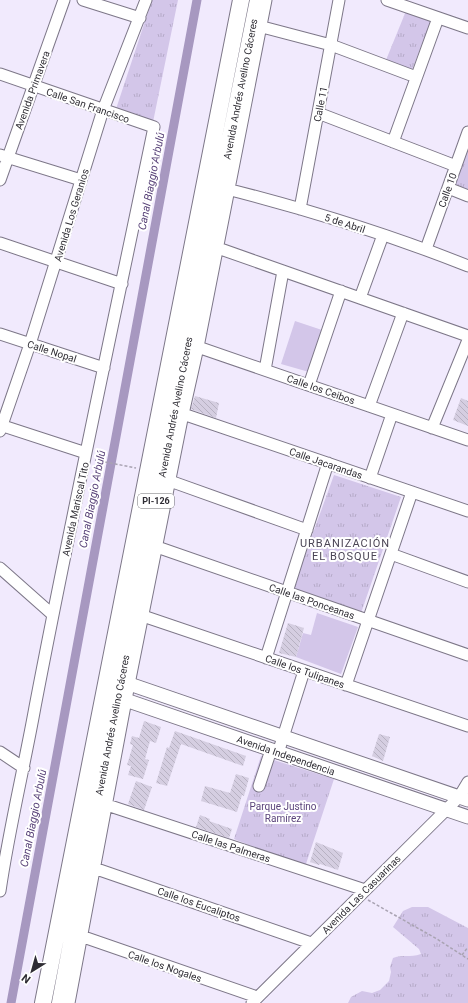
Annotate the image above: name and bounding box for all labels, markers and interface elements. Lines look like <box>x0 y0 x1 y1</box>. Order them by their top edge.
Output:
street label: Avenida Andrés Avelino Cáceres <box>221 18 260 160</box>
street label: Avenida Primavera <box>13 49 52 131</box>
street label: Calle 11 <box>312 85 329 123</box>
street label: Calle San Francisco <box>45 86 131 125</box>
water label: Canal Biaggio Arbulú <box>136 131 167 231</box>
street label: Avenida Los Geranios <box>52 168 91 263</box>
street label: Calle 10 <box>436 171 459 209</box>
street label: 5 de Abril <box>323 212 366 235</box>
street label: Avenida Andrés Avelino Cáceres <box>156 336 195 478</box>
street label: Calle Nopal <box>26 338 78 365</box>
street label: Calle los Ceibos <box>285 373 356 406</box>
street label: Calle Jacarandas <box>288 446 364 481</box>
water label: Canal Biaggio Arbulú <box>77 449 108 549</box>
street label: Avenida Mariscal Tito <box>60 461 91 557</box>
road number: PI-126 <box>138 494 174 508</box>
district label: URBANIZACIÓN EL BOSQUE <box>300 537 390 563</box>
street label: Calle las Ponceanas <box>268 582 356 621</box>
street label: Calle los Tulipanes <box>264 653 346 690</box>
street label: Avenida Andrés Avelino Cáceres <box>93 654 132 796</box>
street label: Avenida Independencia <box>235 733 336 777</box>
water label: Canal Biaggio Arbulú <box>18 768 49 868</box>
park label: Parque Justino Ramírez <box>249 801 317 824</box>
street label: Calle las Palmeras <box>190 829 272 864</box>
street label: Avenida Las Casuarinas <box>320 853 403 936</box>
street label: Calle los Eucaliptos <box>156 885 242 924</box>
street label: Calle los Nogales <box>127 949 203 984</box>
north arrow <box>12 951 52 991</box>
text: N <box>19 971 33 986</box>

